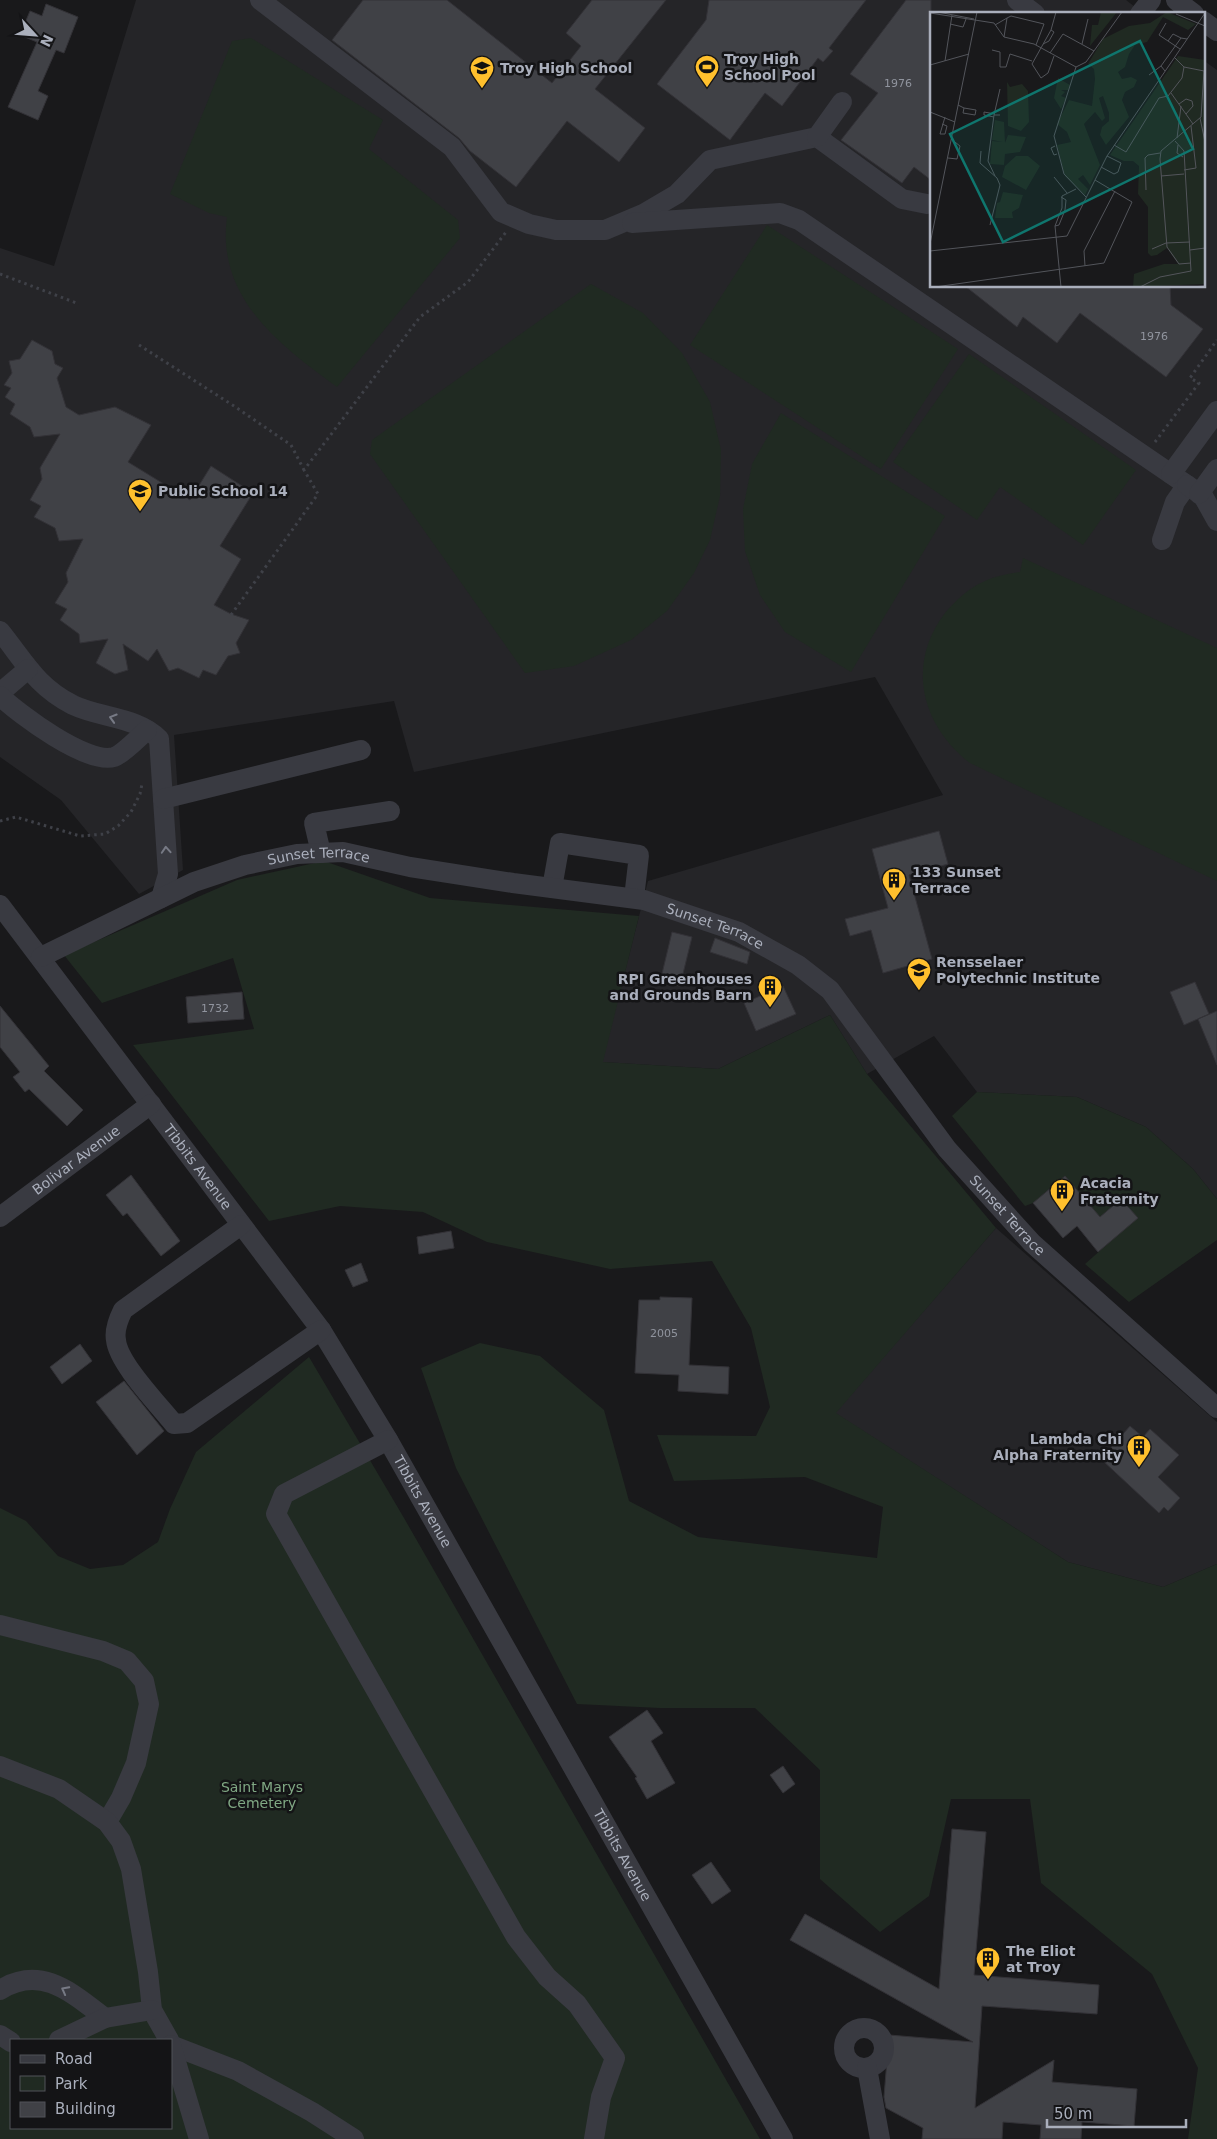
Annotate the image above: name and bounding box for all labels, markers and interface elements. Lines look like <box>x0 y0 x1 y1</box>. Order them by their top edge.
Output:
north arrow <box>10 10 60 60</box>
inset map <box>930 12 1204 288</box>
text: N <box>37 32 56 49</box>
place label: Troy High School Pool <box>724 51 816 83</box>
sports icon: Troy High School Pool <box>694 54 720 88</box>
school or university icon: Troy High School <box>469 55 495 89</box>
place label: Troy High School <box>500 60 632 76</box>
house number: 1976 <box>884 77 912 90</box>
house number: 1976 <box>1140 330 1168 343</box>
school or university icon: Public School 14 <box>127 478 153 512</box>
place label: Public School 14 <box>158 483 288 499</box>
one-way arrow <box>109 713 117 723</box>
street label: Sunset Terrace <box>266 844 372 868</box>
one-way arrow <box>161 846 172 854</box>
place label: 133 Sunset Terrace <box>912 864 1001 896</box>
building icon: 133 Sunset Terrace <box>881 867 907 901</box>
street label: Sunset Terrace <box>664 900 767 952</box>
place label: Rensselaer Polytechnic Institute <box>936 954 1100 986</box>
school or university icon: Rensselaer Polytechnic Institute <box>906 957 932 991</box>
place label: RPI Greenhouses and Grounds Barn <box>610 971 752 1003</box>
building icon: RPI Greenhouses and Grounds Barn <box>757 974 783 1008</box>
house number: 1732 <box>201 1002 229 1015</box>
street label: Tibbits Avenue <box>160 1120 235 1213</box>
street label: Bolivar Avenue <box>29 1122 123 1198</box>
street label: Sunset Terrace <box>967 1172 1048 1259</box>
place label: Acacia Fraternity <box>1080 1175 1159 1207</box>
building icon: Acacia Fraternity <box>1049 1178 1075 1212</box>
house number: 2005 <box>650 1327 678 1340</box>
place label: Lambda Chi Alpha Fraternity <box>993 1431 1122 1463</box>
building icon: Lambda Chi Alpha Fraternity <box>1126 1434 1152 1468</box>
street label: Tibbits Avenue <box>390 1452 455 1550</box>
park label: Saint Marys Cemetery <box>221 1779 303 1811</box>
street label: Tibbits Avenue <box>590 1805 655 1904</box>
place label: The Eliot at Troy <box>1006 1943 1076 1975</box>
building icon: The Eliot at Troy <box>975 1946 1001 1980</box>
one-way arrow <box>61 1986 70 1996</box>
legend <box>10 2039 172 2129</box>
text: Road <box>55 2050 93 2068</box>
text: Park <box>55 2075 88 2093</box>
scale bar <box>1047 2096 1186 2128</box>
text: Building <box>55 2100 116 2118</box>
text: 50 m <box>1054 2105 1092 2123</box>

